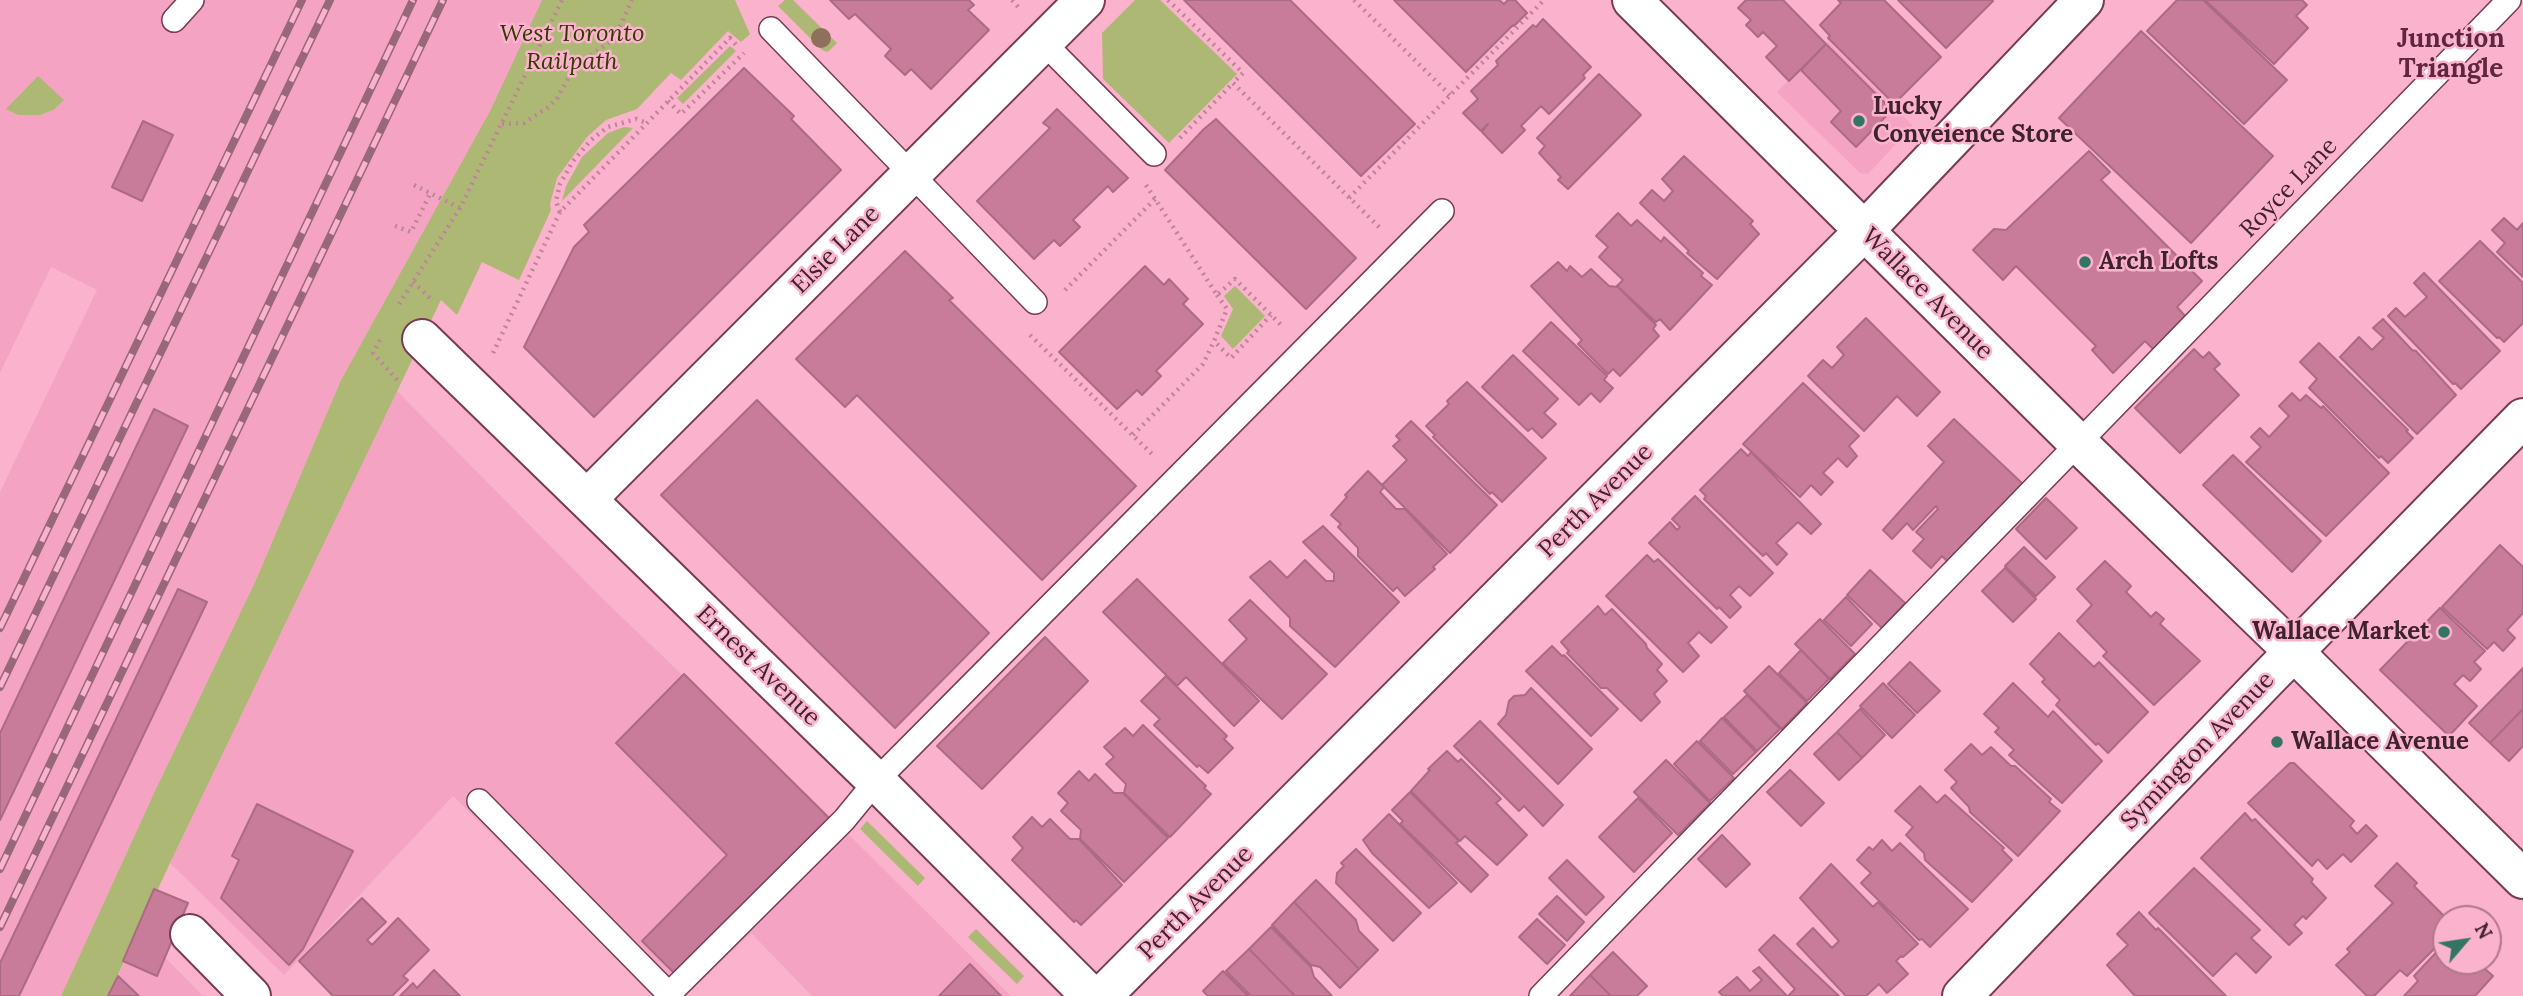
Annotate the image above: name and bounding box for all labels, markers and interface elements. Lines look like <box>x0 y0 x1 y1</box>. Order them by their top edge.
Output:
park label: West Toronto Railpath <box>500 20 644 76</box>
district label: Junction Triangle <box>2397 24 2505 86</box>
place label: Lucky Conveience Store <box>1873 93 2073 149</box>
marker: Lucky Conveience Store <box>1851 113 1867 129</box>
street label: Royce Lane <box>2234 132 2344 244</box>
street label: Elsie Lane <box>786 200 886 300</box>
street label: Wallace Avenue <box>1855 222 1999 366</box>
place label: Arch Lofts <box>2099 248 2218 276</box>
marker: Arch Lofts <box>2077 254 2093 270</box>
street label: Perth Avenue <box>1533 438 1659 564</box>
street label: Ernest Avenue <box>690 600 826 732</box>
place label: Wallace Market <box>2252 618 2430 646</box>
marker: Wallace Market <box>2436 624 2452 640</box>
street label: Symington Avenue <box>2115 666 2281 836</box>
place label: Wallace Avenue <box>2291 728 2469 756</box>
marker: Wallace Avenue <box>2269 734 2285 750</box>
street label: Perth Avenue <box>1133 840 1259 966</box>
north arrow <box>2432 905 2502 975</box>
text: N <box>2470 919 2498 943</box>

